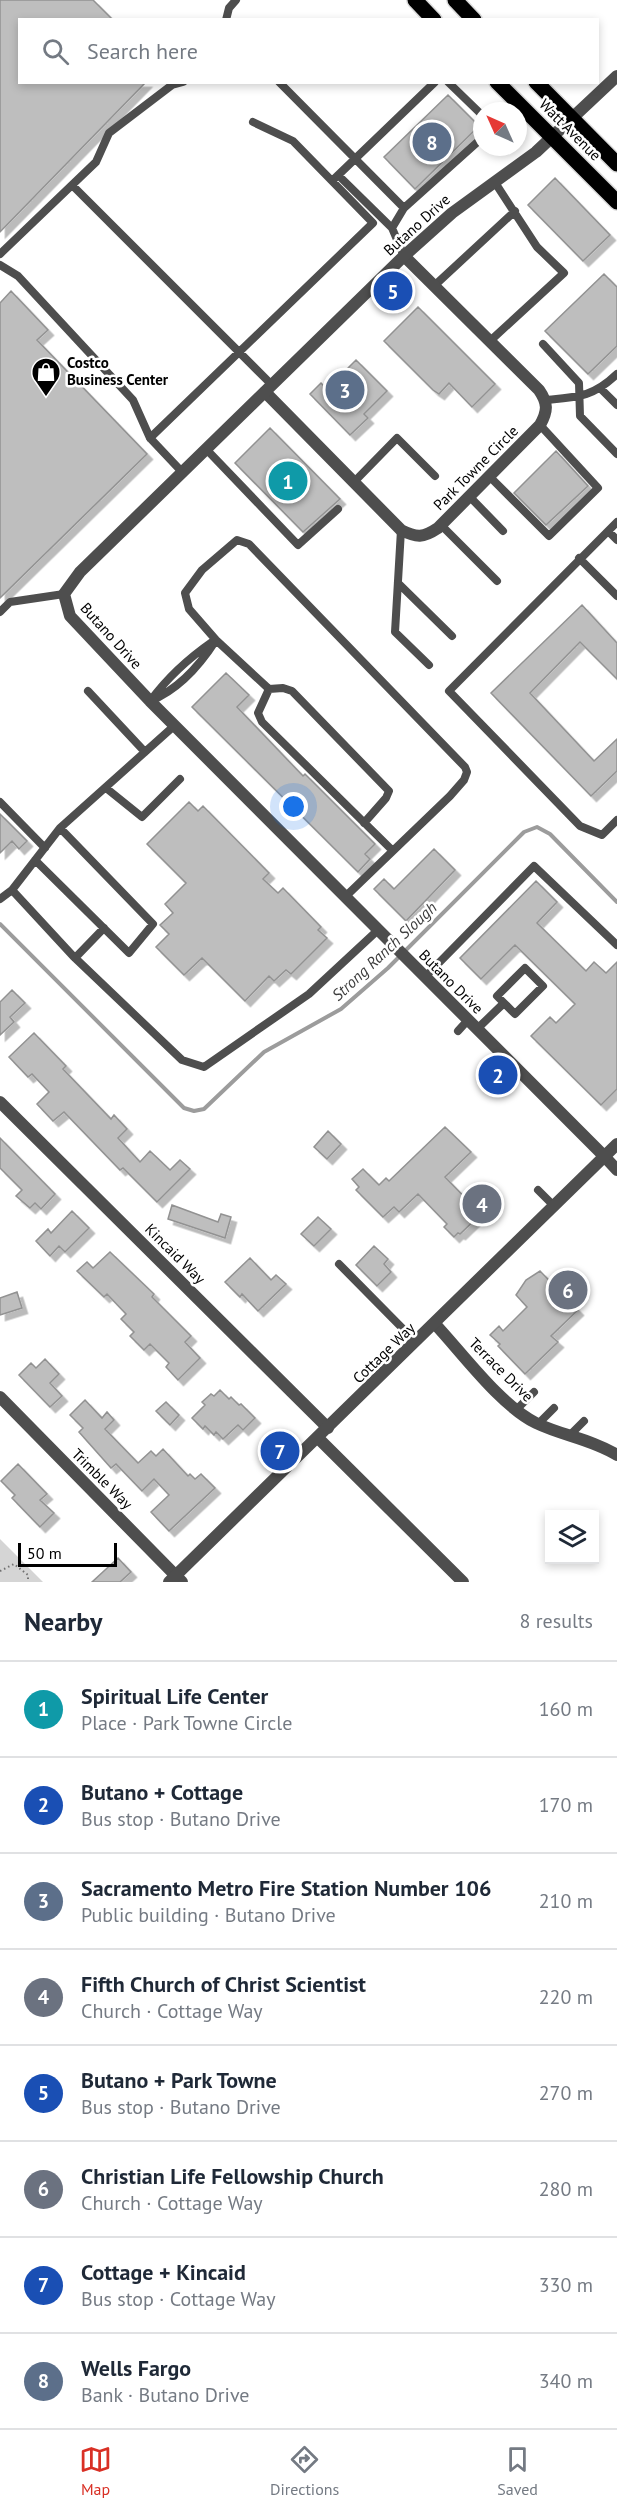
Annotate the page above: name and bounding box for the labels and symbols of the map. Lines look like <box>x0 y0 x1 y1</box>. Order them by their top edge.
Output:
street label: Watt Avenue <box>535 95 605 165</box>
north arrow <box>473 102 527 156</box>
pin: 8 <box>412 120 452 164</box>
street label: Butano Drive <box>379 190 454 260</box>
pin: 5 <box>374 268 412 314</box>
place label: Costco Business Center <box>67 353 169 389</box>
shop icon: Costco Business Center <box>30 356 62 398</box>
pin: 3 <box>326 368 364 412</box>
street label: Park Towne Circle <box>429 421 522 514</box>
pin: 1 <box>268 458 308 504</box>
street label: Butano Drive <box>76 598 146 673</box>
your location <box>279 792 308 821</box>
water label: Strong Ranch Slough <box>327 897 441 1005</box>
street label: Butano Drive <box>415 945 488 1018</box>
pin: 2 <box>478 1052 518 1098</box>
pin: 4 <box>462 1182 502 1226</box>
street label: Kincaid Way <box>141 1219 210 1288</box>
pin: 6 <box>548 1268 588 1312</box>
street label: Cottage Way <box>349 1318 419 1387</box>
street label: Terrace Drive <box>465 1333 538 1406</box>
pin: 7 <box>260 1428 300 1474</box>
street label: Trimble Way <box>68 1444 137 1513</box>
scale bar <box>18 1540 117 1568</box>

